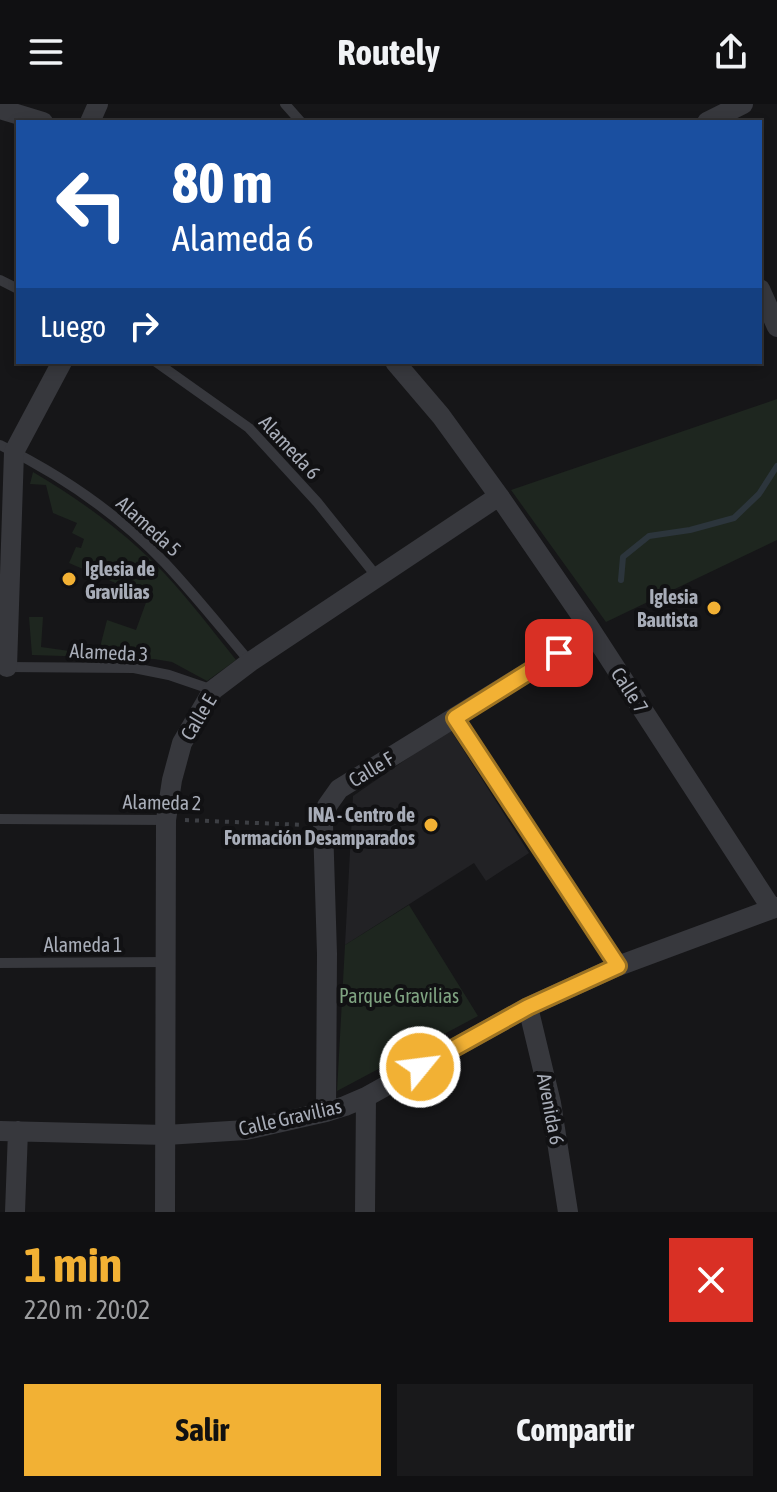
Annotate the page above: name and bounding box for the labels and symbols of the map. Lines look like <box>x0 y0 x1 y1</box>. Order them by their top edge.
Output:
street label: Alameda 6 <box>255 410 325 484</box>
street label: Alameda 5 <box>112 491 186 561</box>
place label: Iglesia de Gravilias <box>85 557 155 603</box>
marker: Iglesia de Gravilias <box>60 570 78 588</box>
place label: Iglesia Bautista <box>637 585 698 631</box>
marker: Iglesia Bautista <box>705 599 723 617</box>
pin <box>525 619 593 687</box>
street label: Alameda 3 <box>69 638 149 666</box>
street label: Calle 7 <box>607 663 653 717</box>
street label: Calle E <box>176 690 221 744</box>
street label: Calle F <box>344 747 398 791</box>
street label: Alameda 2 <box>122 790 202 814</box>
place label: INA - Centro de Formación Desamparados <box>224 803 415 849</box>
marker: INA - Centro de Formación Desamparados <box>422 816 440 834</box>
street label: Alameda 1 <box>44 933 122 956</box>
park label: Parque Gravilias <box>339 984 459 1007</box>
position arrow <box>378 1025 462 1109</box>
street label: Avenida 6 <box>533 1071 569 1147</box>
street label: Calle Gravilias <box>236 1094 344 1140</box>

